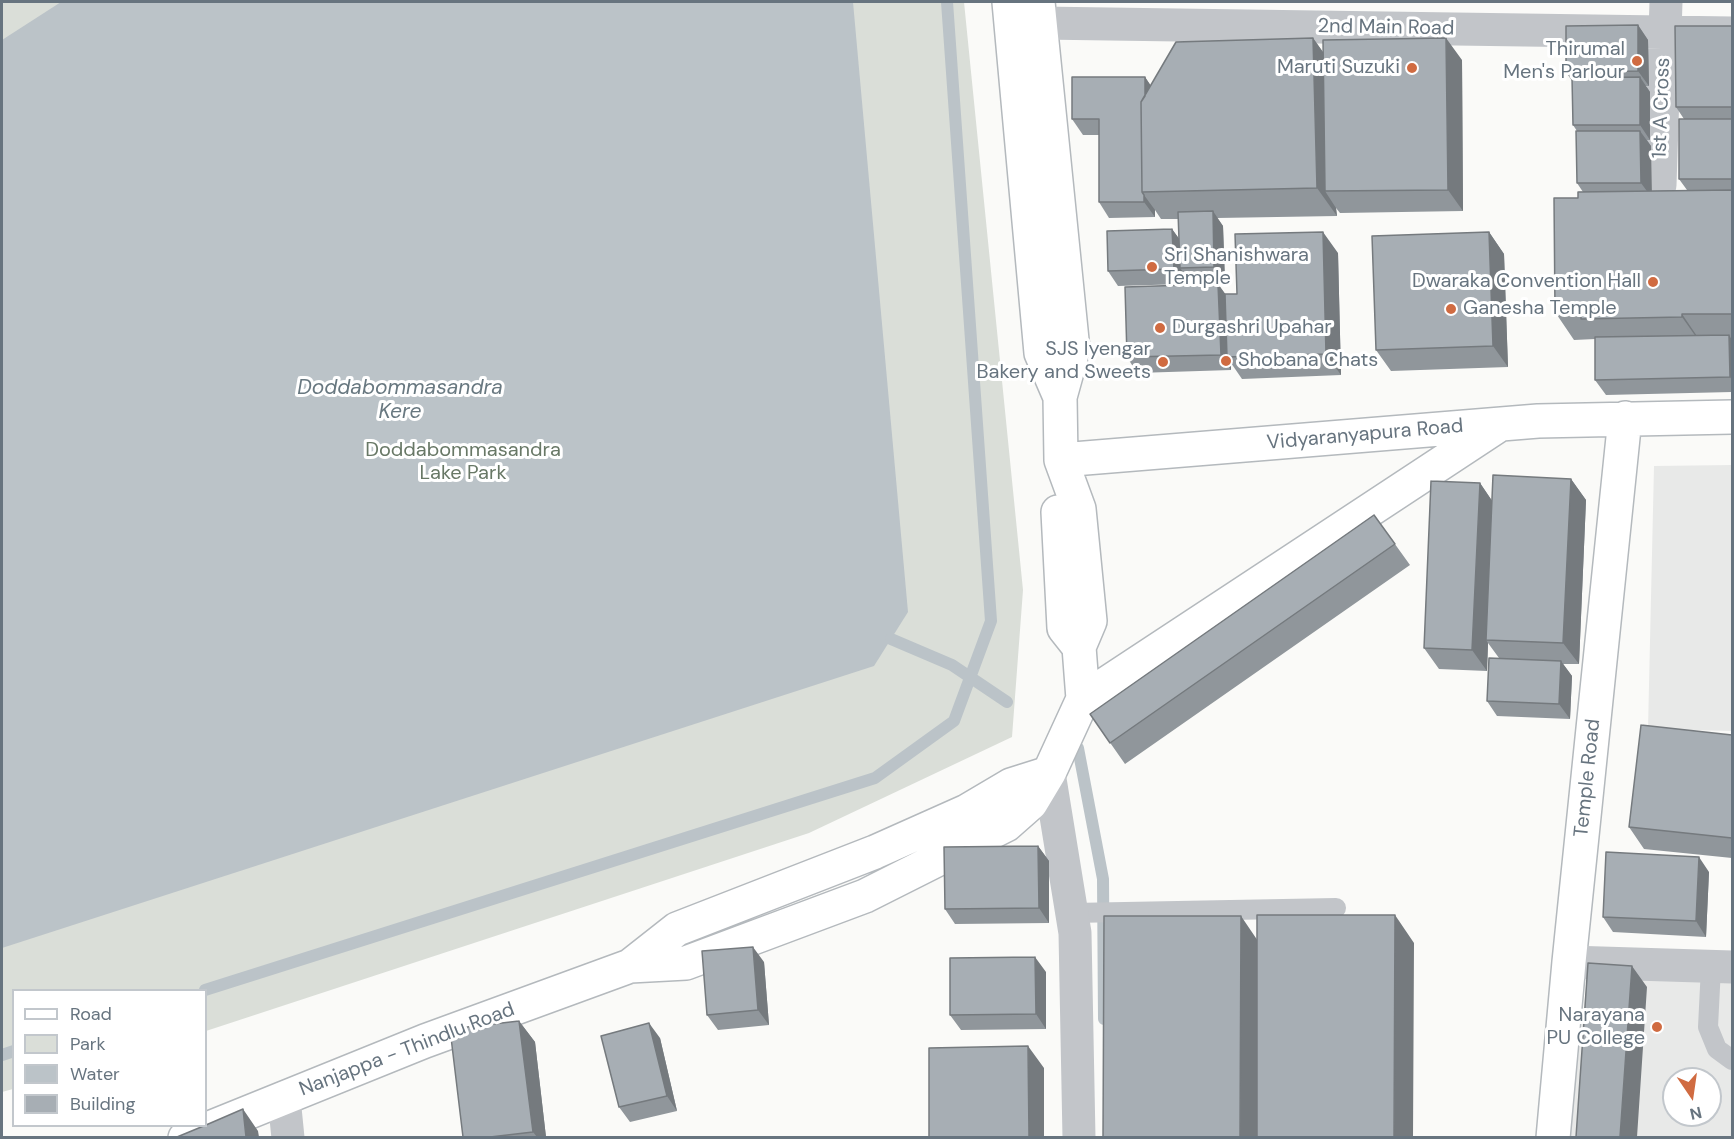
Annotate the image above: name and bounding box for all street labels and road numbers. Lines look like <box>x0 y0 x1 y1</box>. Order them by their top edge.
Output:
street label: 2nd Main Road <box>1317 15 1455 41</box>
street label: 1st A Cross <box>1648 57 1676 159</box>
street label: Vidyaranyapura Road <box>1266 414 1464 456</box>
street label: Temple Road <box>1570 718 1606 838</box>
street label: Nanjappa - Thindlu Road <box>296 998 518 1102</box>

